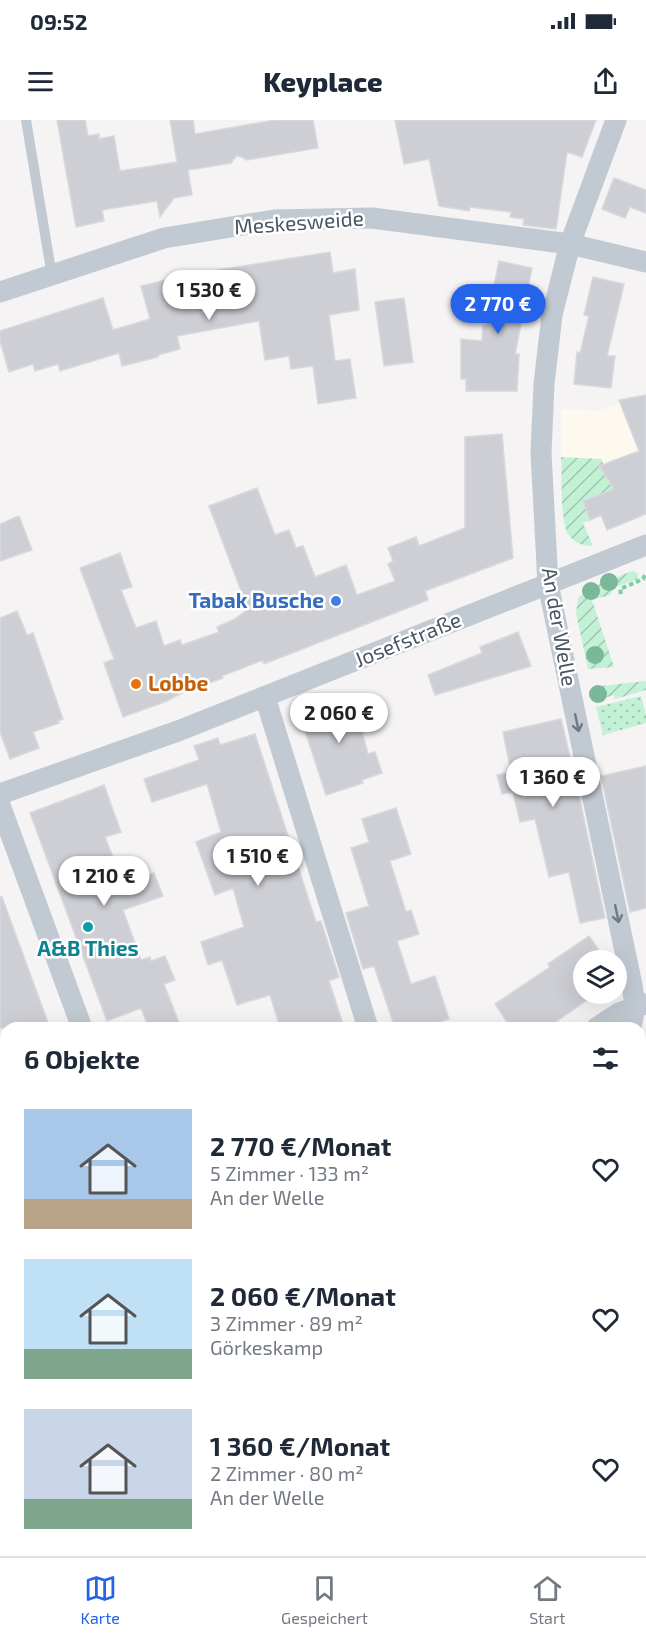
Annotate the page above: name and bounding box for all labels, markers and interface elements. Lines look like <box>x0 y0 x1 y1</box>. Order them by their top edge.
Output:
text: 09:52 <box>30 8 87 34</box>
icon: menu <box>24 65 57 98</box>
text: Keyplace <box>263 65 383 97</box>
icon: share <box>589 65 622 98</box>
street label: Meskesweide <box>233 205 364 238</box>
pin: 1 530 € <box>154 270 264 321</box>
text: 1 530 € <box>176 277 242 301</box>
pin: 2 770 € <box>443 284 553 335</box>
text: 2 770 € <box>465 291 531 315</box>
street label: An der Welle <box>538 565 583 688</box>
place label: Tabak Busche <box>188 587 324 612</box>
marker: Tabak Busche <box>329 594 343 608</box>
street label: Josefstraße <box>350 606 465 671</box>
place label: Lobbe <box>148 670 209 695</box>
marker: Lobbe <box>129 677 143 691</box>
pin: 2 060 € <box>284 693 394 744</box>
text: 2 060 € <box>304 700 374 724</box>
one-way arrow <box>572 714 584 733</box>
pin: 1 360 € <box>498 757 608 808</box>
text: 1 360 € <box>520 764 586 788</box>
pin: 1 510 € <box>203 836 313 887</box>
text: 1 510 € <box>227 843 289 867</box>
pin: 1 210 € <box>49 856 159 907</box>
text: 1 210 € <box>73 863 136 887</box>
one-way arrow <box>612 904 624 923</box>
marker: A&B Thies <box>81 920 95 934</box>
place label: A&B Thies <box>37 935 139 960</box>
map controls <box>573 950 627 1004</box>
button: layers <box>573 950 627 1004</box>
icon: filters <box>589 1042 622 1075</box>
text: 6 Objekte <box>24 1043 140 1074</box>
text: 2 770 €/Monat <box>210 1130 392 1161</box>
icon: home <box>72 1133 144 1205</box>
icon: heart <box>589 1153 622 1186</box>
text: 5 Zimmer · 133 m² <box>210 1161 369 1185</box>
text: An der Welle <box>210 1185 324 1209</box>
text: 2 060 €/Monat <box>210 1280 396 1311</box>
icon: home <box>72 1283 144 1355</box>
icon: heart <box>589 1303 622 1336</box>
text: 3 Zimmer · 89 m² <box>210 1311 363 1335</box>
text: Görkeskamp <box>210 1335 323 1359</box>
text: 1 360 €/Monat <box>210 1430 390 1461</box>
icon: home <box>72 1433 144 1505</box>
icon: heart <box>589 1453 622 1486</box>
text: 2 Zimmer · 80 m² <box>210 1461 363 1485</box>
text: An der Welle <box>210 1485 324 1509</box>
tab: Karte <box>81 1572 120 1627</box>
tab: Gespeichert <box>281 1572 368 1627</box>
tab: Start <box>529 1572 565 1627</box>

